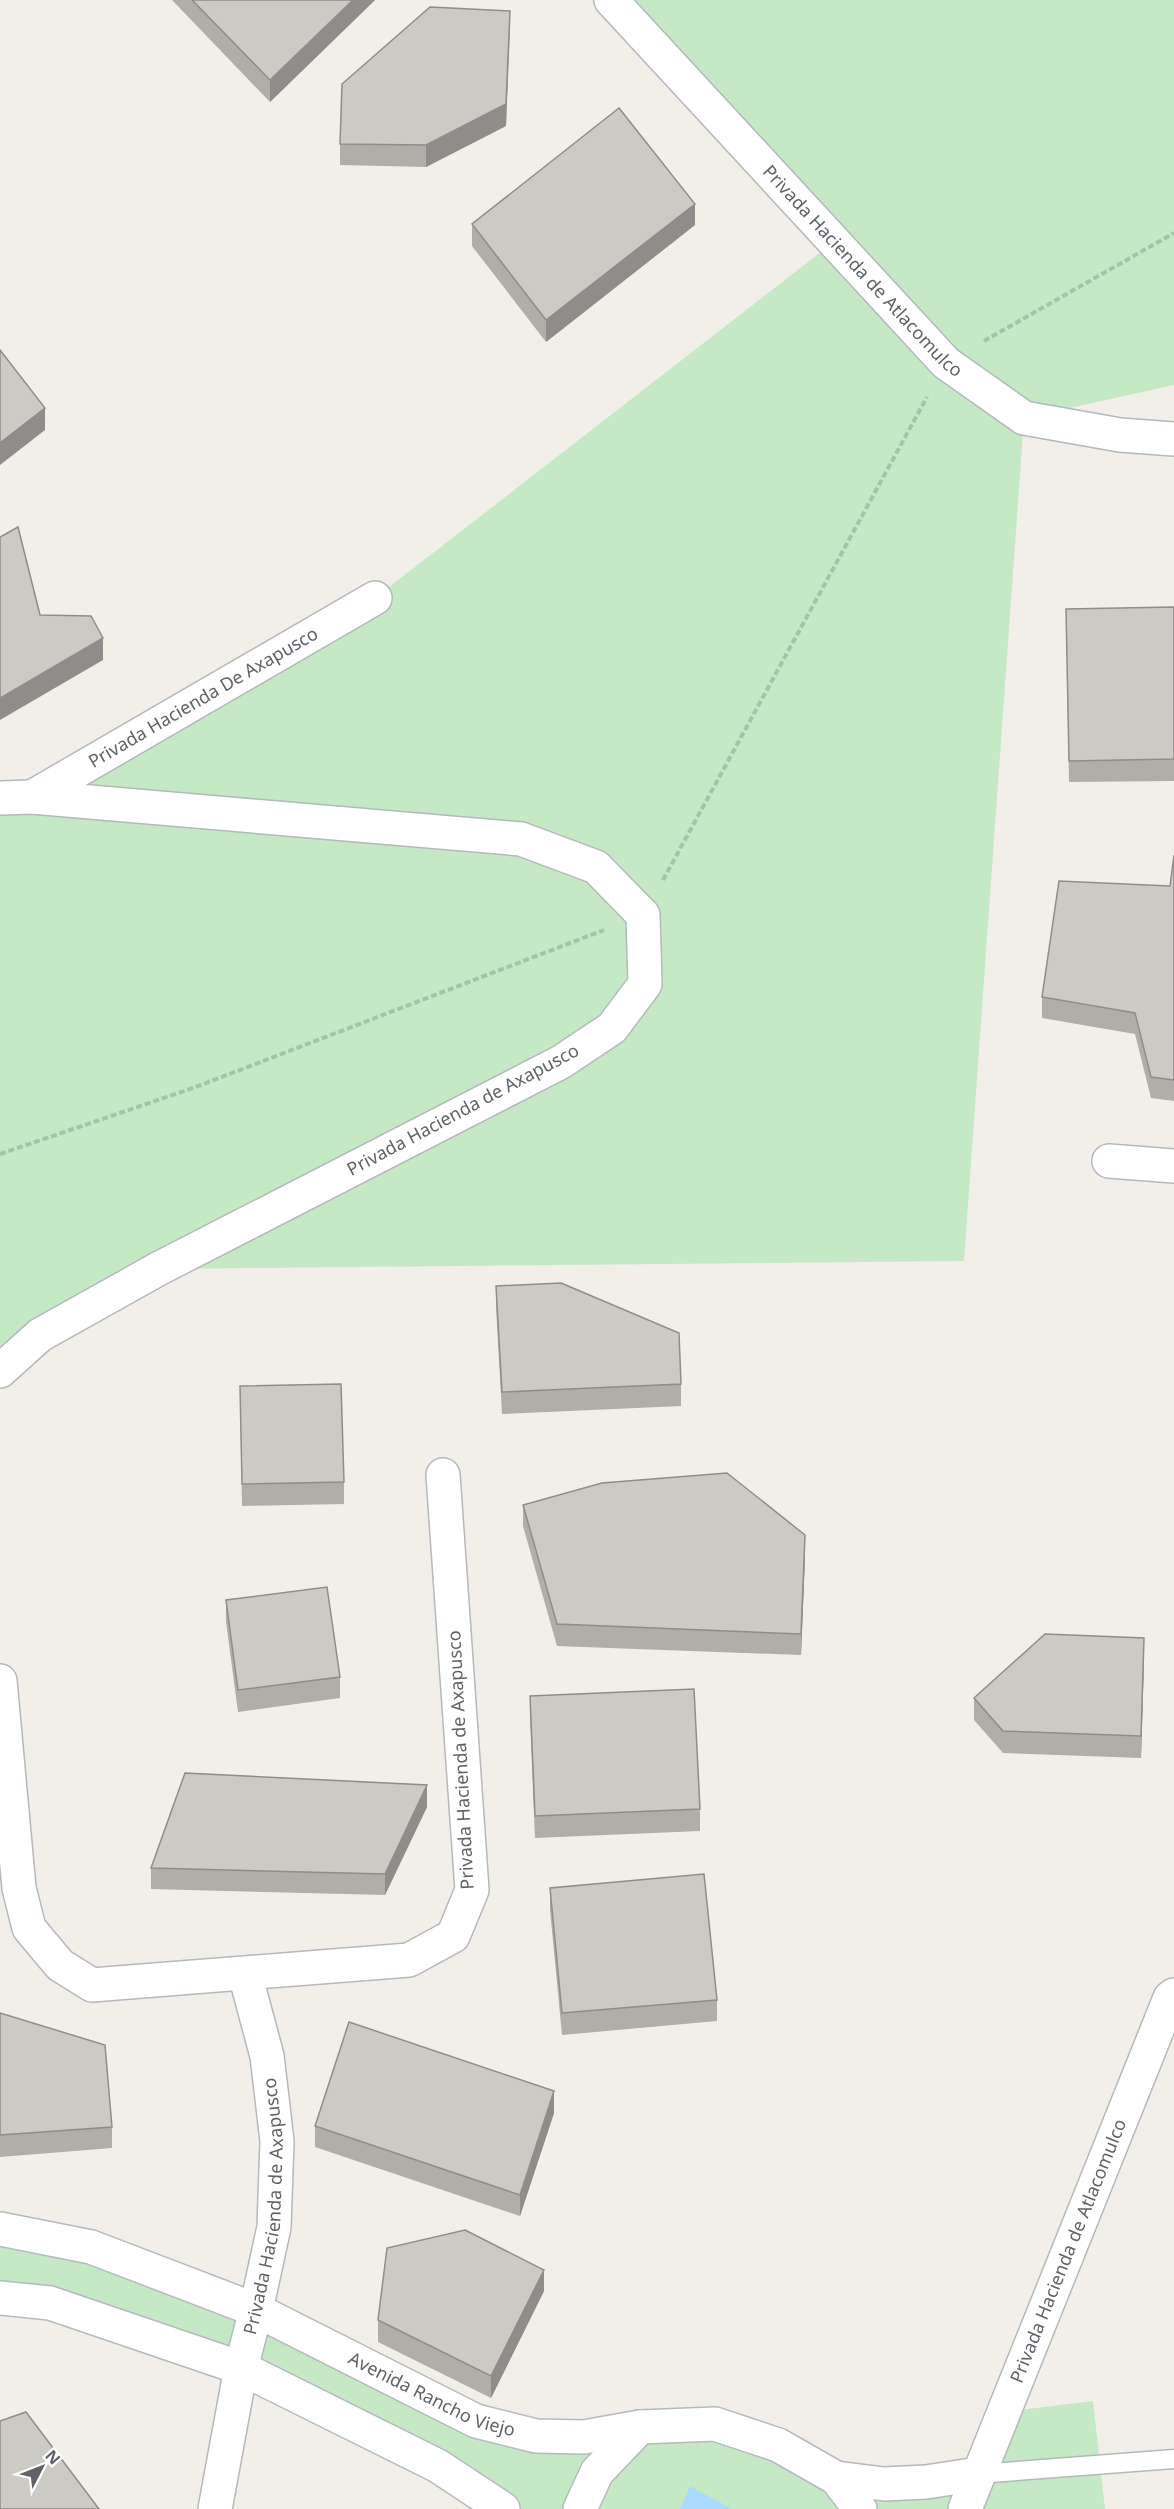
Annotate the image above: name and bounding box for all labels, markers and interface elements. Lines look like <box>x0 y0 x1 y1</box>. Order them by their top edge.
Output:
street label: Privada Hacienda de Atlacomulco <box>758 159 968 382</box>
street label: Privada Hacienda De Axapusco <box>84 621 322 773</box>
street label: Privada Hacienda de Axapusco <box>342 1038 583 1181</box>
street label: Privada Hacienda de Axapusco <box>441 1630 479 1890</box>
street label: Privada Hacienda de Axapusco <box>237 2077 288 2337</box>
street label: Privada Hacienda de Atlacomulco <box>1004 2115 1131 2386</box>
street label: Avenida Rancho Viejo <box>345 2346 518 2441</box>
north arrow <box>12 2437 72 2497</box>
text: N <box>41 2445 66 2469</box>

